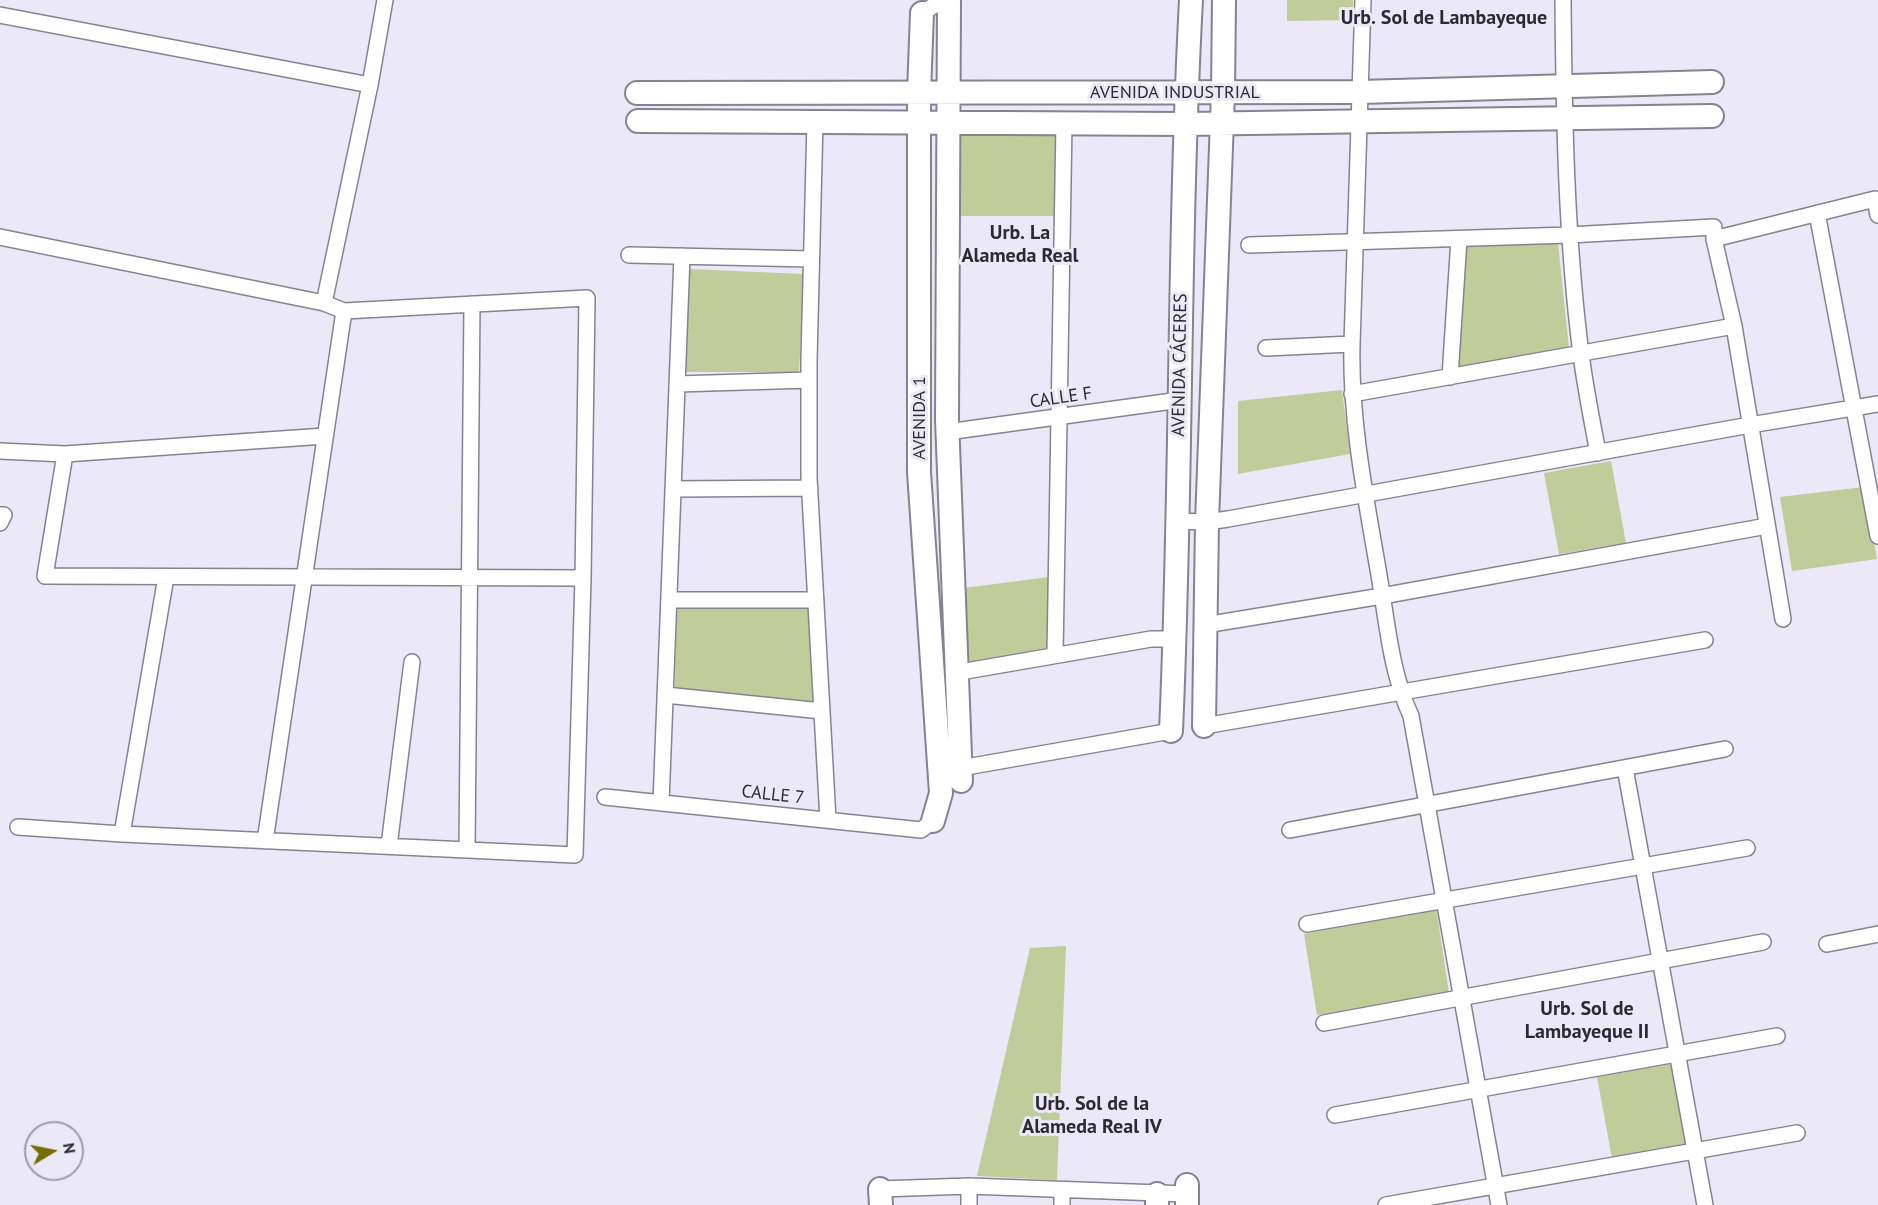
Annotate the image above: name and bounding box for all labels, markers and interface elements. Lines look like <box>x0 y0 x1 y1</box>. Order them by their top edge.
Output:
district label: Urb. Sol de Lambayeque <box>1341 6 1547 30</box>
street label: AVENIDA INDUSTRIAL <box>1090 82 1260 104</box>
district label: Urb. La Alameda Real <box>962 221 1078 268</box>
street label: AVENIDA CÁCERES <box>1168 293 1192 437</box>
street label: AVENIDA 1 <box>909 376 931 460</box>
street label: CALLE F <box>1028 383 1094 413</box>
street label: CALLE 7 <box>740 781 806 809</box>
district label: Urb. Sol de Lambayeque II <box>1525 997 1649 1044</box>
district label: Urb. Sol de la Alameda Real IV <box>1022 1092 1162 1139</box>
north arrow <box>24 1121 84 1181</box>
text: N <box>59 1141 81 1155</box>

